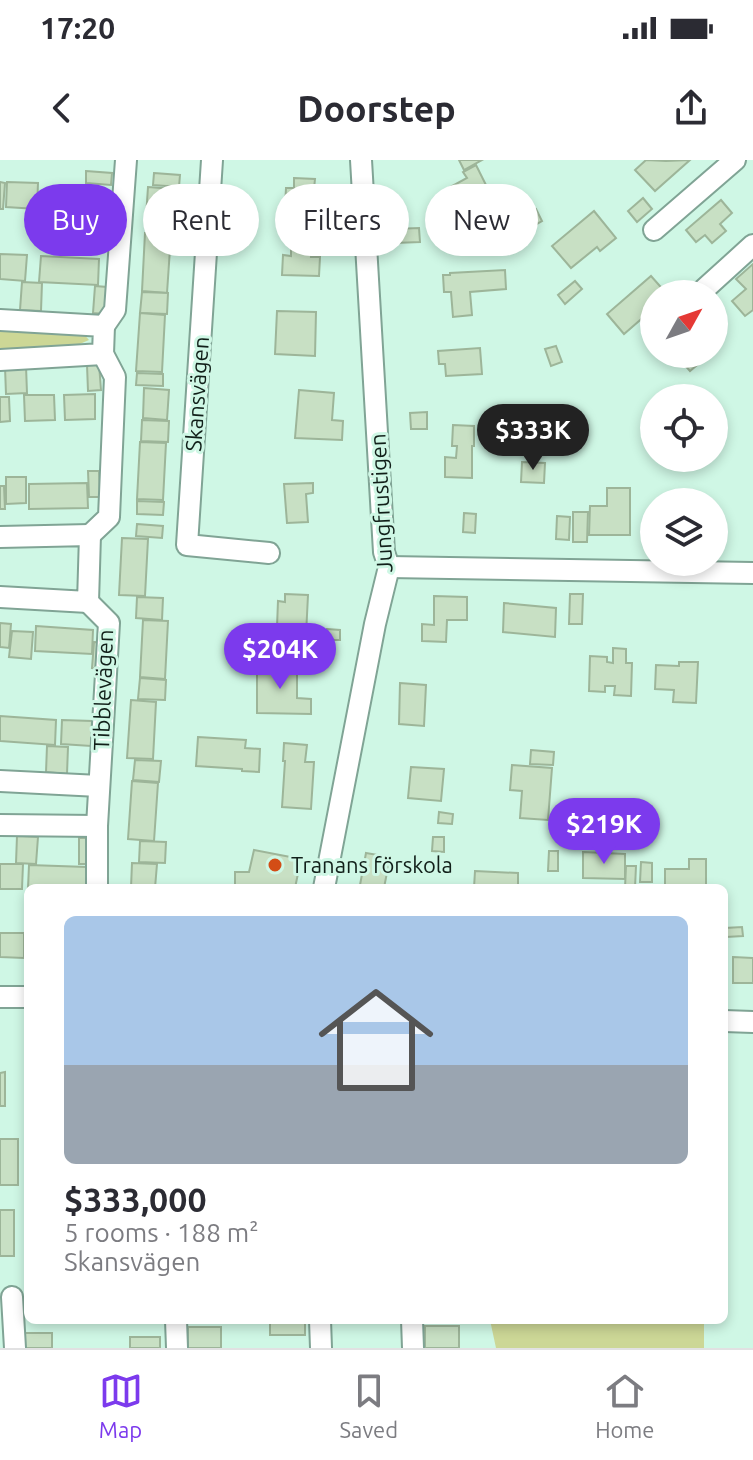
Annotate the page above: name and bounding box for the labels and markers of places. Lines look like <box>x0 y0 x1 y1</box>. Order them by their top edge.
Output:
pin: $333K <box>477 404 589 472</box>
pin: $204K <box>224 623 336 691</box>
pin: $219K <box>548 798 660 866</box>
place label: Tranans förskola <box>291 852 453 877</box>
marker: Tranans förskola <box>266 856 284 874</box>

